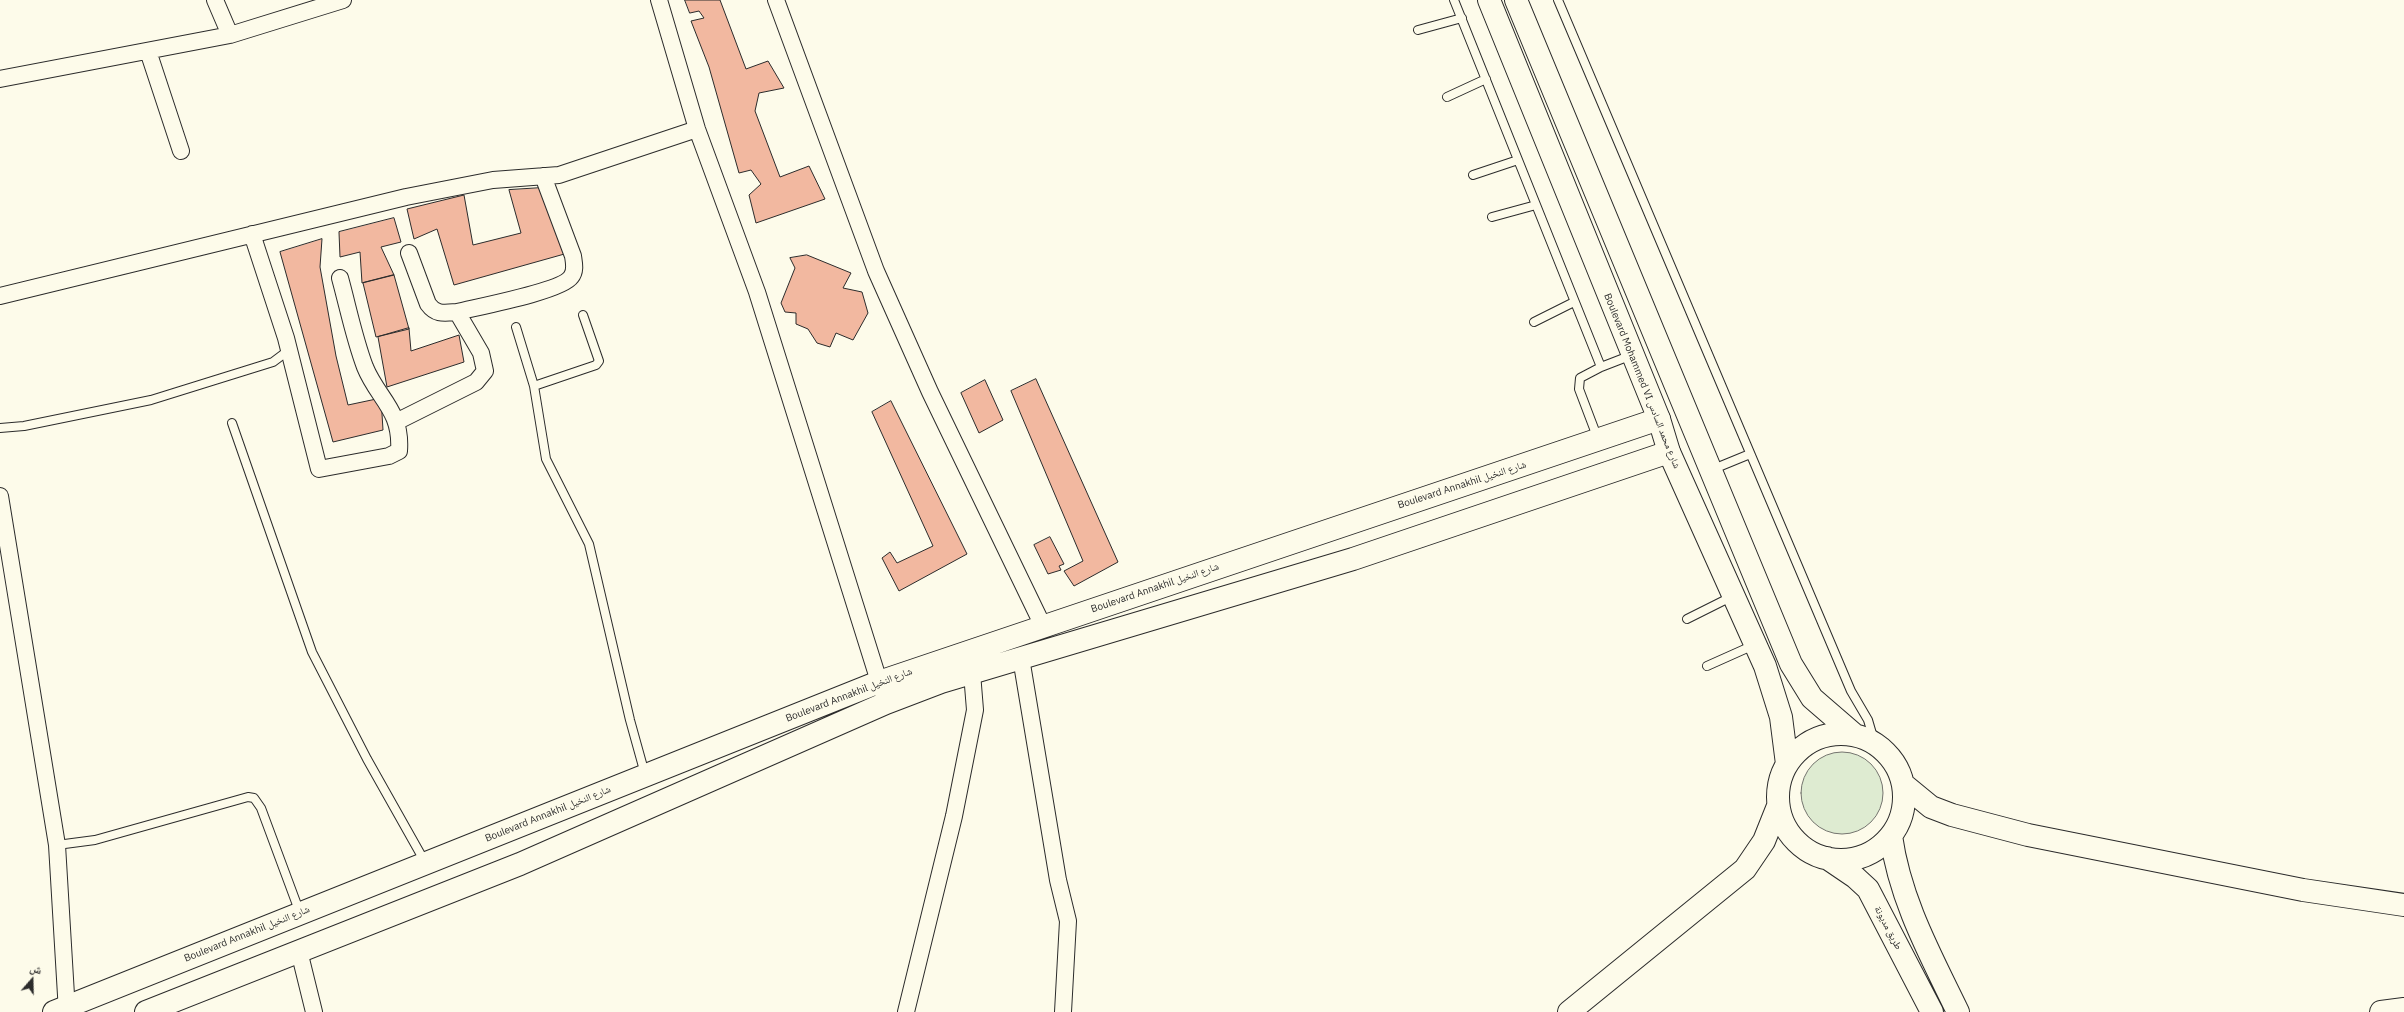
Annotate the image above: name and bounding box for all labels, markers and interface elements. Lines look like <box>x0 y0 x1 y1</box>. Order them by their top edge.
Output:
street label: Boulevard Mohammed VI شارع محمد السادس <box>1601 292 1683 470</box>
street label: Boulevard Annakhil شارع النخيل <box>1396 459 1528 511</box>
street label: Boulevard Annakhil شارع النخيل <box>1089 560 1221 616</box>
street label: Boulevard Annakhil شارع النخيل <box>784 665 914 725</box>
street label: Boulevard Annakhil شارع النخيل <box>483 783 613 845</box>
street label: Boulevard Annakhil شارع النخيل <box>182 903 312 965</box>
street label: طريق مديونة <box>1872 904 1904 952</box>
north arrow <box>12 960 52 1000</box>
text: ش <box>28 960 44 977</box>

